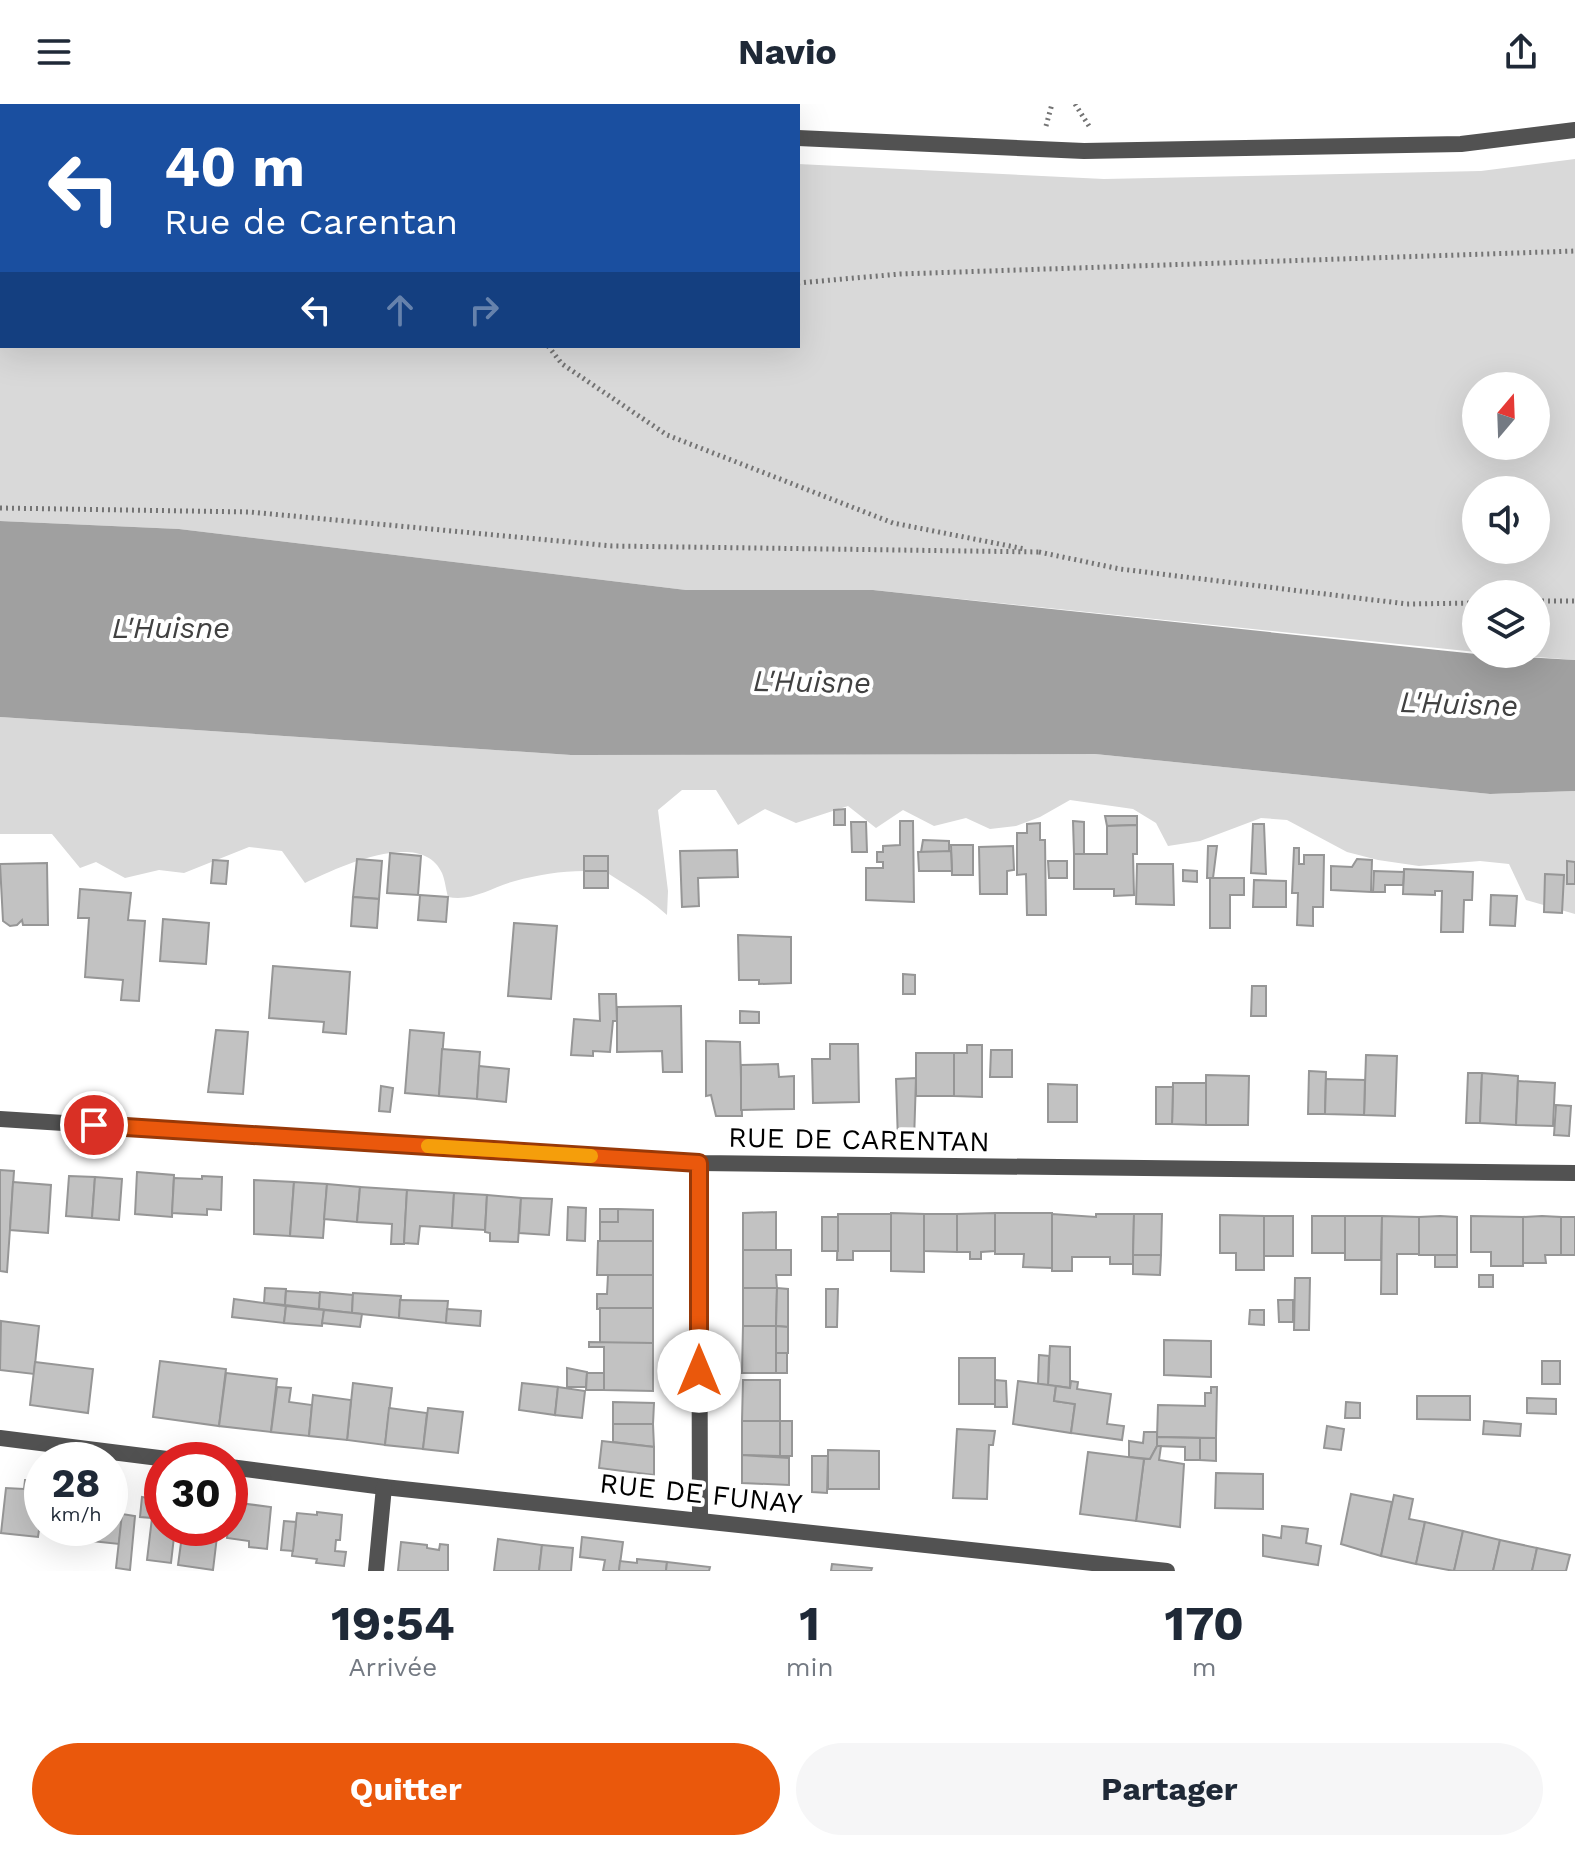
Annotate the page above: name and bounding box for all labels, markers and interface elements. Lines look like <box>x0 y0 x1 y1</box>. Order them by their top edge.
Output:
icon: menu <box>32 30 76 74</box>
icon: share <box>1499 30 1543 74</box>
text: Navio <box>738 31 837 73</box>
text: 40 m <box>164 134 305 200</box>
icon: left <box>32 136 136 240</box>
text: Rue de Carentan <box>164 201 458 243</box>
icon: left <box>294 288 338 332</box>
icon: ahead <box>378 288 422 332</box>
icon: right <box>462 288 506 332</box>
north arrow <box>1462 372 1550 460</box>
map controls <box>1462 372 1550 668</box>
button: sound <box>1462 476 1550 564</box>
button: layers <box>1462 580 1550 668</box>
water label: L'Huisne <box>112 610 230 645</box>
water label: L'Huisne <box>753 663 872 700</box>
water label: L'Huisne <box>1399 684 1519 723</box>
pin <box>60 1091 128 1159</box>
icon: arrive <box>72 1103 116 1147</box>
street label: RUE DE CARENTAN <box>728 1121 990 1158</box>
position arrow <box>657 1329 741 1413</box>
speed limit sign: 30 <box>144 1442 248 1546</box>
text: 28 <box>52 1460 100 1507</box>
street label: RUE DE FUNAY <box>598 1466 804 1521</box>
text: km/h <box>50 1502 102 1526</box>
text: 19:54 <box>331 1595 455 1652</box>
text: 1 <box>799 1595 820 1652</box>
text: 170 <box>1164 1595 1244 1652</box>
text: Arrivée <box>348 1652 437 1682</box>
text: min <box>786 1652 833 1682</box>
text: m <box>1192 1652 1217 1682</box>
button: Quitter <box>32 1743 780 1835</box>
button: Partager <box>796 1743 1543 1835</box>

